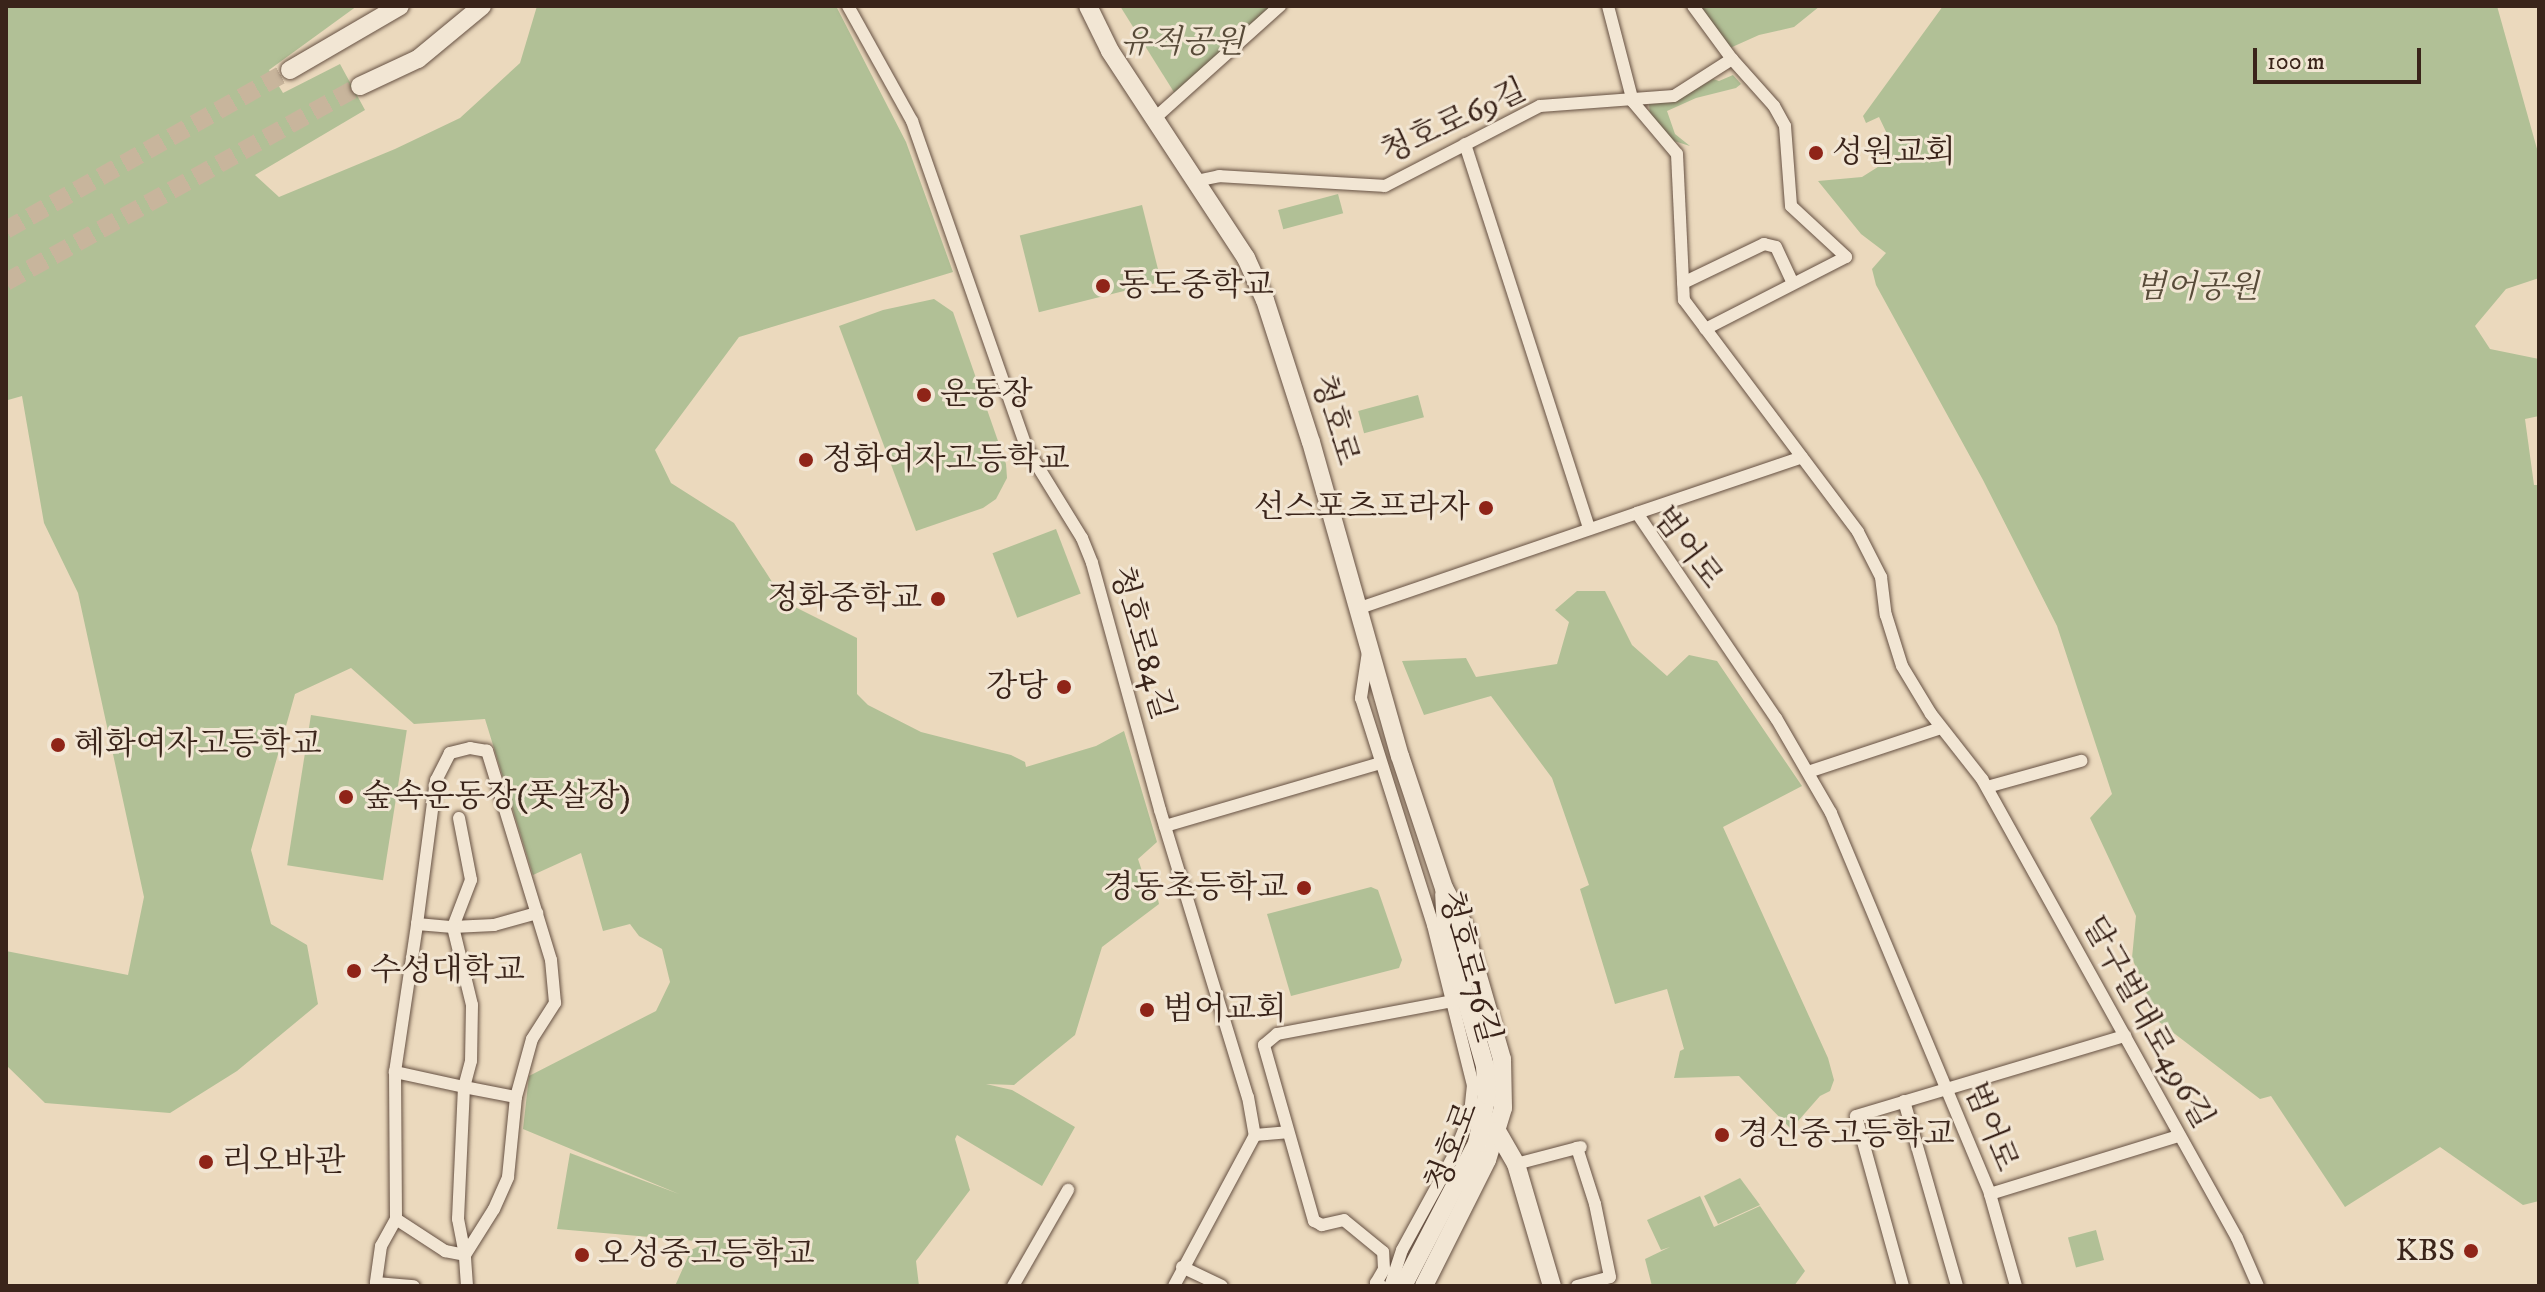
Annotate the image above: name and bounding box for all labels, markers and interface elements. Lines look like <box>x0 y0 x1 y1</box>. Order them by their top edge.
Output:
park label: 유적공원 <box>1120 24 1244 62</box>
scale bar <box>2257 32 2425 82</box>
text: 100 m <box>2267 47 2325 77</box>
street label: 청호로69길 <box>1375 72 1533 172</box>
place label: 성원교회 <box>1832 134 1956 172</box>
marker: 성원교회 <box>1807 144 1825 162</box>
place label: 동도중학교 <box>1119 267 1274 305</box>
park label: 범어공원 <box>2135 269 2259 307</box>
marker: 동도중학교 <box>1094 277 1112 295</box>
street label: 청호로 <box>1302 370 1366 470</box>
place label: 운동장 <box>940 376 1033 414</box>
marker: 운동장 <box>915 386 933 404</box>
place label: 정화여자고등학교 <box>822 441 1069 479</box>
marker: 정화여자고등학교 <box>797 451 815 469</box>
place label: 선스포츠프라자 <box>1254 489 1470 527</box>
marker: 선스포츠프라자 <box>1477 499 1495 517</box>
street label: 범어로 <box>1644 499 1730 597</box>
street label: 청호로84길 <box>1101 562 1181 724</box>
place label: 정화중학교 <box>767 580 922 618</box>
marker: 정화중학교 <box>929 590 947 608</box>
place label: 강당 <box>986 668 1048 706</box>
marker: 강당 <box>1055 678 1073 696</box>
place label: 혜화여자고등학교 <box>74 726 321 764</box>
marker: 혜화여자고등학교 <box>49 736 67 754</box>
place label: 숲속운동장(풋살장) <box>362 778 631 816</box>
marker: 숲속운동장(풋살장) <box>337 788 355 806</box>
place label: 경동초등학교 <box>1103 869 1288 907</box>
marker: 경동초등학교 <box>1295 879 1313 897</box>
street label: 청호로76길 <box>1430 886 1508 1048</box>
street label: 달구벌대로496길 <box>2073 910 2221 1136</box>
place label: 수성대학교 <box>370 952 525 990</box>
marker: 수성대학교 <box>345 962 363 980</box>
place label: 범어교회 <box>1163 991 1287 1029</box>
marker: 범어교회 <box>1138 1001 1156 1019</box>
street label: 범어로 <box>1955 1077 2025 1177</box>
street label: 청호로 <box>1418 1097 1488 1197</box>
place label: 경신중고등학교 <box>1738 1116 1954 1154</box>
marker: 경신중고등학교 <box>1713 1126 1731 1144</box>
place label: 리오바관 <box>222 1143 346 1181</box>
marker: 리오바관 <box>197 1153 215 1171</box>
place label: KBS <box>2395 1232 2455 1270</box>
place label: 오성중고등학교 <box>598 1236 814 1274</box>
marker: KBS <box>2462 1242 2480 1260</box>
marker: 오성중고등학교 <box>573 1246 591 1264</box>

